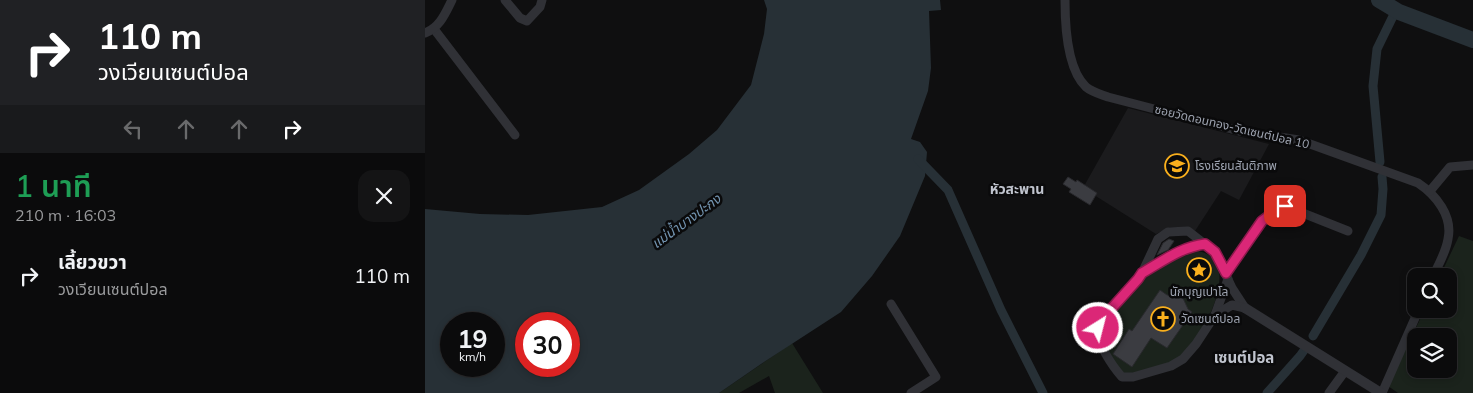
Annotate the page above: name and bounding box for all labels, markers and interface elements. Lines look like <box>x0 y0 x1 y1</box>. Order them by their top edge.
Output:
text: 110 m <box>98 14 202 58</box>
icon: right <box>15 20 80 85</box>
text: วงเวียนเซนต์ปอล <box>98 58 249 86</box>
street label: ซอยวัดดอนทอง-วัดเซนต์ปอล 10 <box>1153 101 1311 152</box>
icon: left <box>119 115 147 143</box>
icon: ahead <box>172 115 200 143</box>
icon: ahead <box>225 115 253 143</box>
icon: right <box>278 115 306 143</box>
school or university icon: โรงเรียนสันติภาพ <box>1164 153 1190 179</box>
place label: โรงเรียนสันติภาพ <box>1195 158 1277 173</box>
text: 1 นาที <box>15 167 92 205</box>
button: close <box>358 170 410 222</box>
district label: หัวสะพาน <box>990 180 1044 198</box>
pin <box>1264 185 1306 227</box>
water label: แม่น้ำบางปะกง <box>647 188 725 252</box>
icon: arrive <box>1271 192 1299 220</box>
text: 210 m · 16:03 <box>15 205 116 225</box>
text: เลี้ยวขวา <box>58 250 127 274</box>
place icon: นักบุญเปาโล <box>1186 257 1212 283</box>
icon: right <box>15 262 43 290</box>
text: 110 m <box>354 264 410 288</box>
map controls <box>1407 268 1457 378</box>
button: search <box>1407 268 1457 318</box>
text: วงเวียนเซนต์ปอล <box>58 279 168 299</box>
place label: นักบุญเปาโล <box>1170 284 1228 299</box>
position arrow <box>1071 301 1123 353</box>
church icon: วัดเซนต์ปอล <box>1150 306 1176 332</box>
place label: วัดเซนต์ปอล <box>1181 311 1240 326</box>
speed limit sign: 30 <box>515 312 580 377</box>
text: 19 <box>457 323 488 354</box>
button: layers <box>1407 328 1457 378</box>
district label: เซนต์ปอล <box>1214 348 1274 367</box>
text: km/h <box>459 349 486 364</box>

